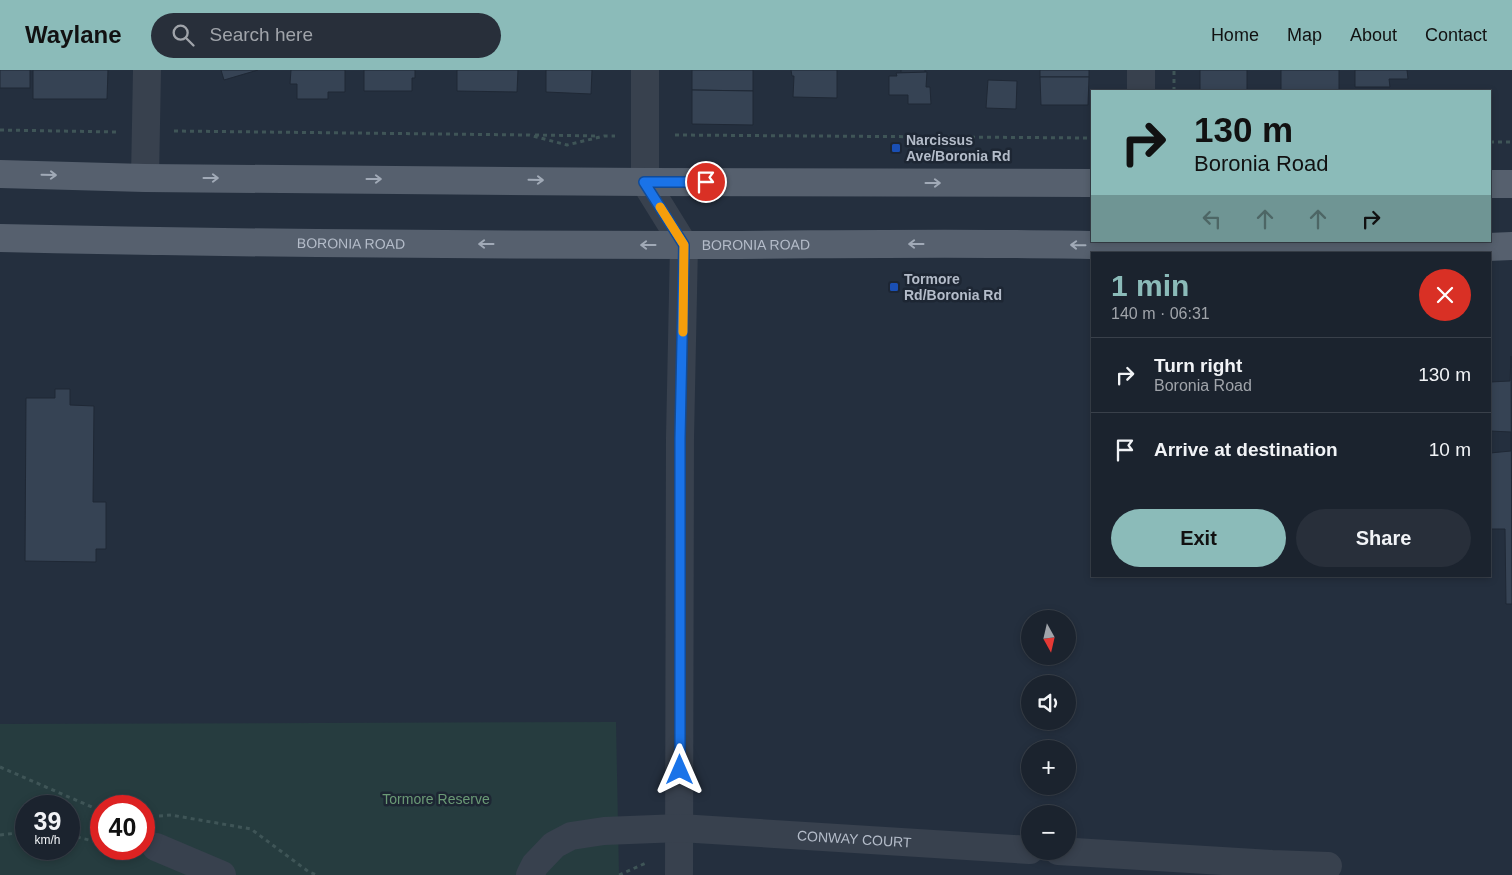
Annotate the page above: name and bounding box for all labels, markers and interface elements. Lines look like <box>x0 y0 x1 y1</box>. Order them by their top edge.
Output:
search box <box>151 13 501 58</box>
text: Waylane <box>25 21 121 48</box>
icon: search <box>169 21 197 49</box>
text: Search here <box>209 24 313 45</box>
text: Home <box>1211 25 1259 45</box>
text: Map <box>1287 25 1322 45</box>
text: About <box>1350 25 1397 45</box>
text: Contact <box>1425 25 1487 45</box>
icon: right <box>1111 110 1176 175</box>
text: 130 m <box>1194 110 1293 149</box>
place label: Narcissus Ave/Boronia Rd <box>906 132 1011 164</box>
marker: Narcissus Ave/Boronia Rd <box>890 142 902 154</box>
text: Boronia Road <box>1194 151 1329 176</box>
pin <box>685 161 727 203</box>
icon: arrive <box>692 168 720 196</box>
one-way arrow <box>40 171 56 180</box>
one-way arrow <box>202 173 219 183</box>
one-way arrow <box>365 174 381 184</box>
one-way arrow <box>528 175 544 185</box>
one-way arrow <box>924 178 940 188</box>
icon: left <box>1198 205 1226 233</box>
icon: ahead <box>1251 205 1279 233</box>
icon: ahead <box>1304 205 1332 233</box>
icon: right <box>1357 205 1385 233</box>
street label: BORONIA ROAD <box>297 235 405 252</box>
street label: BORONIA ROAD <box>702 236 810 253</box>
one-way arrow <box>478 239 494 249</box>
one-way arrow <box>908 239 924 249</box>
one-way arrow <box>641 240 657 250</box>
one-way arrow <box>1071 241 1087 250</box>
text: 1 min <box>1111 269 1189 302</box>
button: close <box>1419 269 1471 321</box>
place label: Tormore Rd/Boronia Rd <box>904 271 1002 303</box>
marker: Tormore Rd/Boronia Rd <box>888 281 900 293</box>
text: 140 m · 06:31 <box>1111 305 1210 322</box>
text: Turn right <box>1154 355 1242 376</box>
icon: right <box>1111 361 1139 389</box>
text: 130 m <box>1418 364 1471 385</box>
text: Boronia Road <box>1154 377 1252 394</box>
icon: arrive <box>1111 436 1139 464</box>
text: Arrive at destination <box>1154 439 1338 460</box>
text: 10 m <box>1429 439 1471 460</box>
button: Exit <box>1111 509 1286 567</box>
button: Share <box>1296 509 1471 567</box>
north arrow <box>1021 610 1076 665</box>
map controls <box>1021 610 1076 860</box>
button: sound <box>1021 675 1076 730</box>
button: + <box>1021 740 1076 795</box>
position arrow <box>653 743 705 795</box>
park label: Tormore Reserve <box>382 791 490 807</box>
speed limit sign: 40 <box>90 795 155 860</box>
button: − <box>1021 805 1076 860</box>
text: 39 <box>34 807 61 835</box>
street label: CONWAY COURT <box>796 827 912 851</box>
text: km/h <box>34 833 61 847</box>

